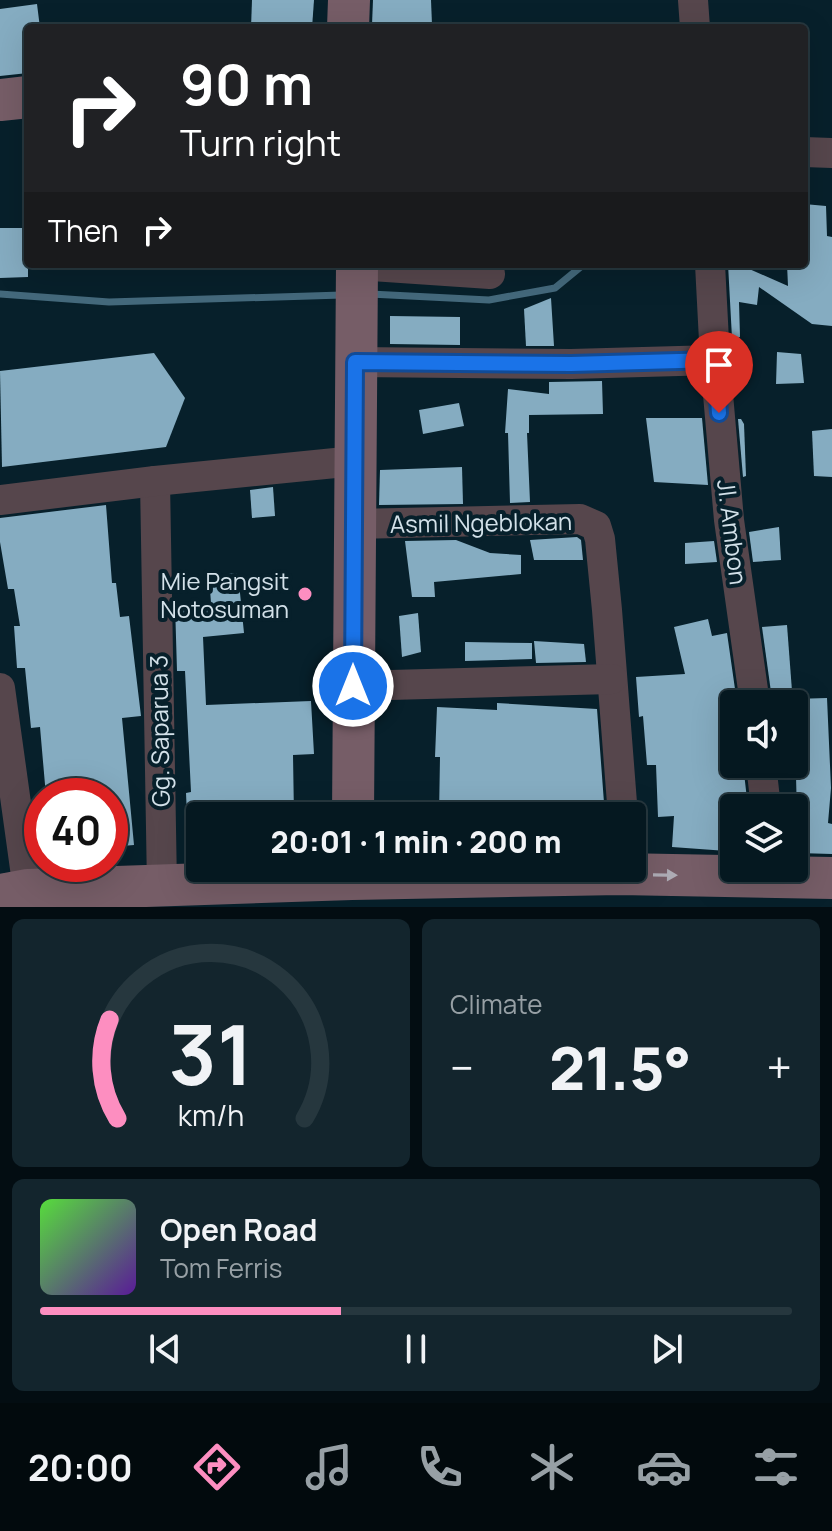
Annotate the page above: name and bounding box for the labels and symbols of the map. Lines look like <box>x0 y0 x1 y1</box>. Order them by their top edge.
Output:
pin <box>685 331 753 413</box>
street label: Jl. Ambon <box>710 477 756 587</box>
street label: Asmil Ngeblokan <box>390 504 572 540</box>
place label: Mie Pangsit Notosuman <box>160 564 289 625</box>
marker: Mie Pangsit Notosuman <box>296 585 314 603</box>
position arrow <box>311 644 395 728</box>
street label: Gg. Saparua 3 <box>141 655 177 807</box>
speed limit sign: 40 <box>24 778 128 882</box>
one-way arrow <box>653 869 678 881</box>

